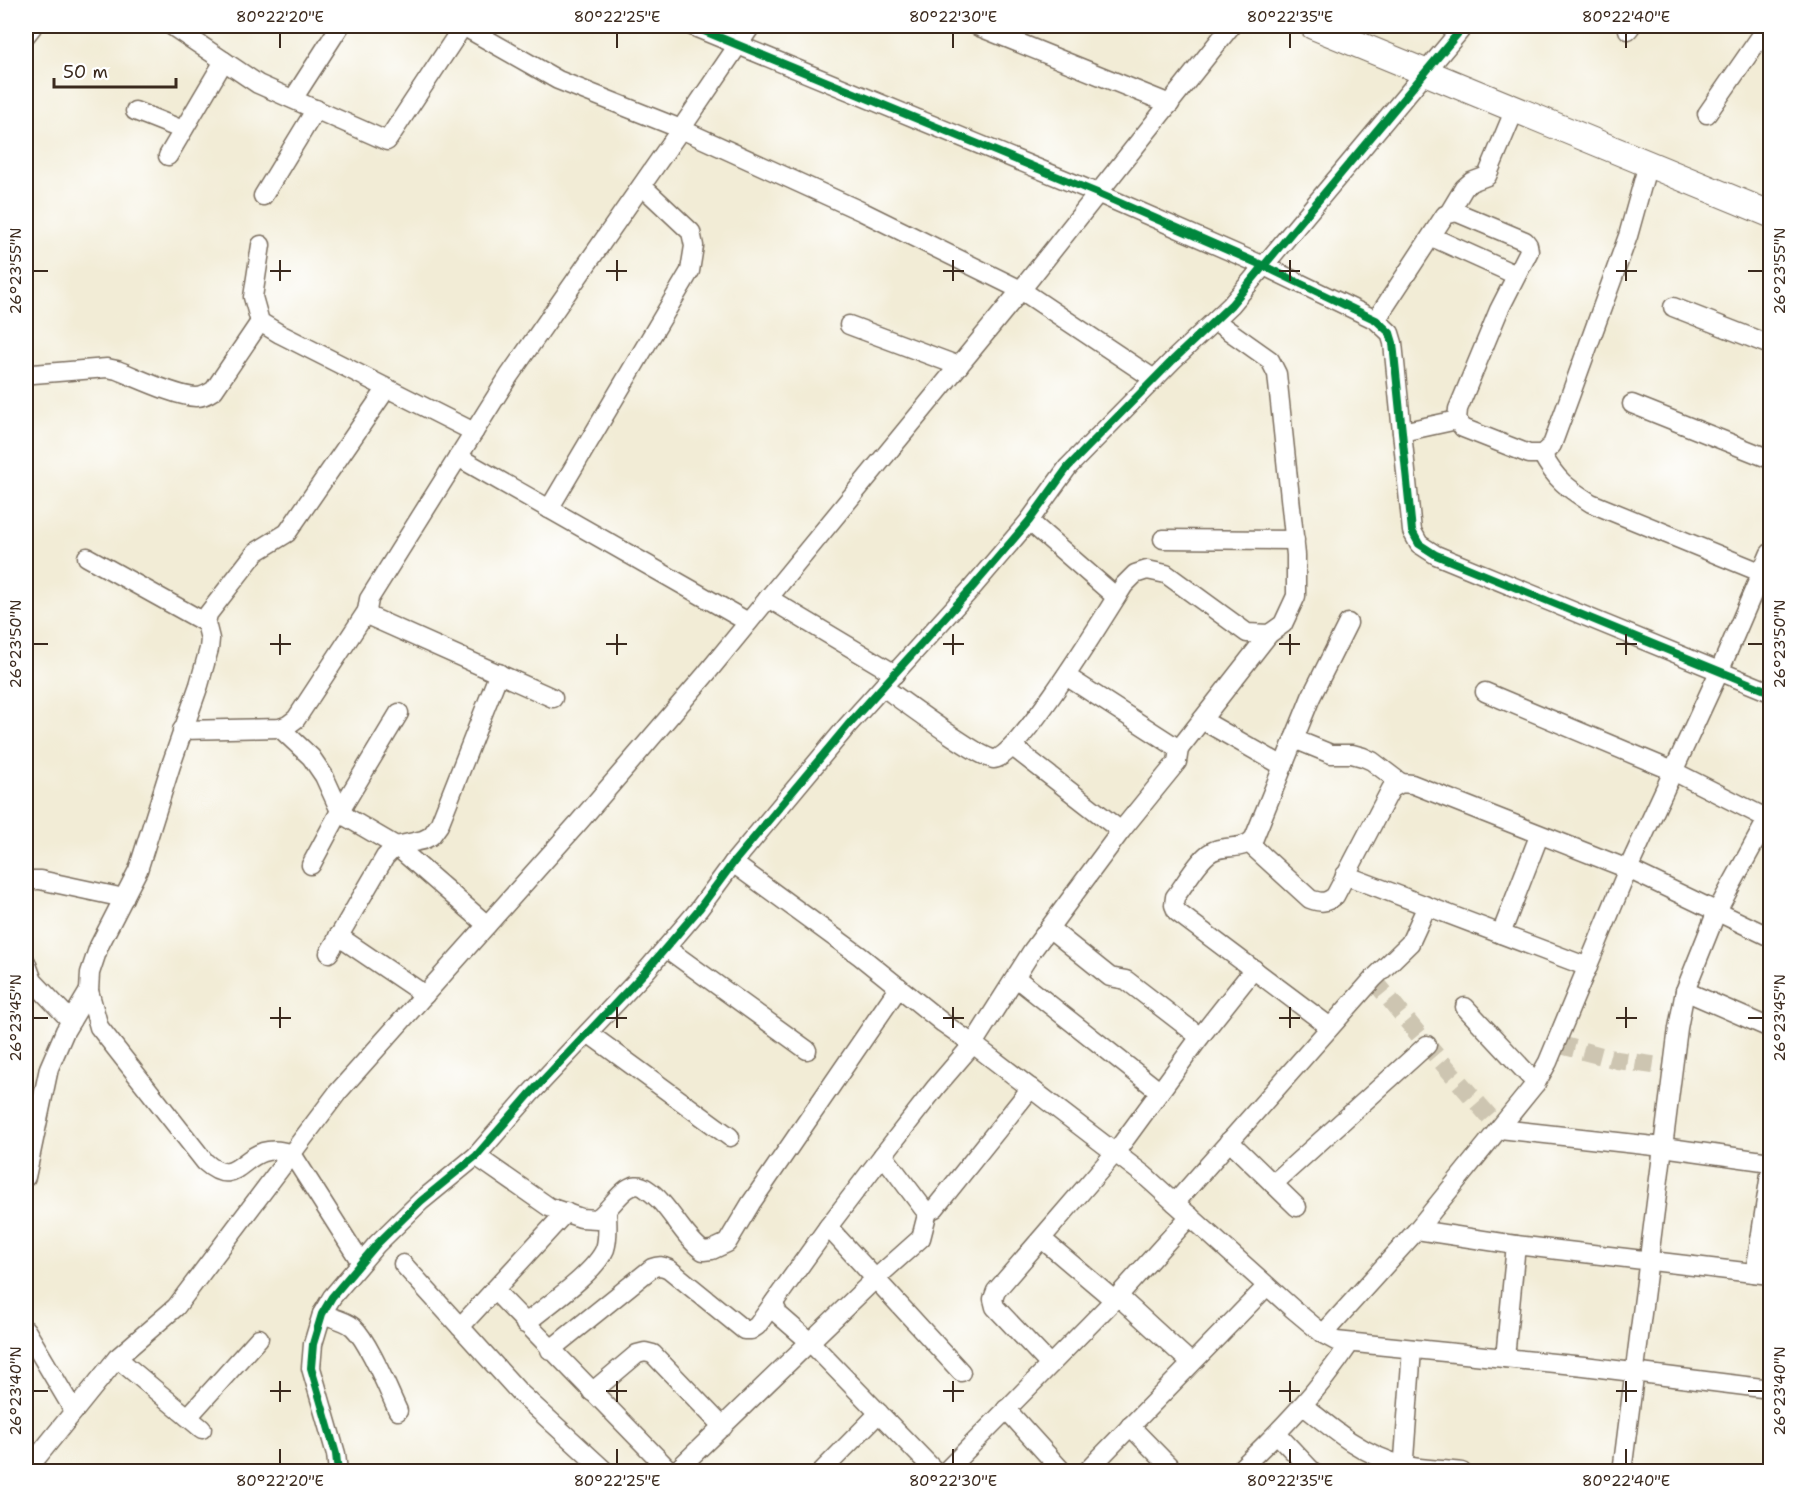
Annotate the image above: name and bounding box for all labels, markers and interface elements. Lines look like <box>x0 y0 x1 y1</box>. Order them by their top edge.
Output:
text: 80°22'20"E <box>236 7 324 27</box>
text: 80°22'25"E <box>574 7 660 27</box>
text: 80°22'30"E <box>909 7 997 27</box>
text: 80°22'35"E <box>1247 7 1333 27</box>
text: 80°22'40"E <box>1582 7 1670 27</box>
scale bar <box>54 51 176 89</box>
text: 50 m <box>63 60 108 84</box>
text: 26°23'55"N <box>6 227 26 315</box>
text: 26°23'55"N <box>1770 227 1790 315</box>
text: 26°23'50"N <box>6 600 26 688</box>
text: 26°23'50"N <box>1770 600 1790 688</box>
text: 26°23'45"N <box>6 974 26 1062</box>
text: 26°23'45"N <box>1770 974 1790 1062</box>
text: 26°23'40"N <box>6 1346 26 1436</box>
text: 26°23'40"N <box>1770 1346 1790 1436</box>
text: 80°22'20"E <box>236 1471 324 1491</box>
text: 80°22'25"E <box>574 1471 660 1491</box>
text: 80°22'30"E <box>909 1471 997 1491</box>
text: 80°22'35"E <box>1247 1471 1333 1491</box>
text: 80°22'40"E <box>1582 1471 1670 1491</box>

